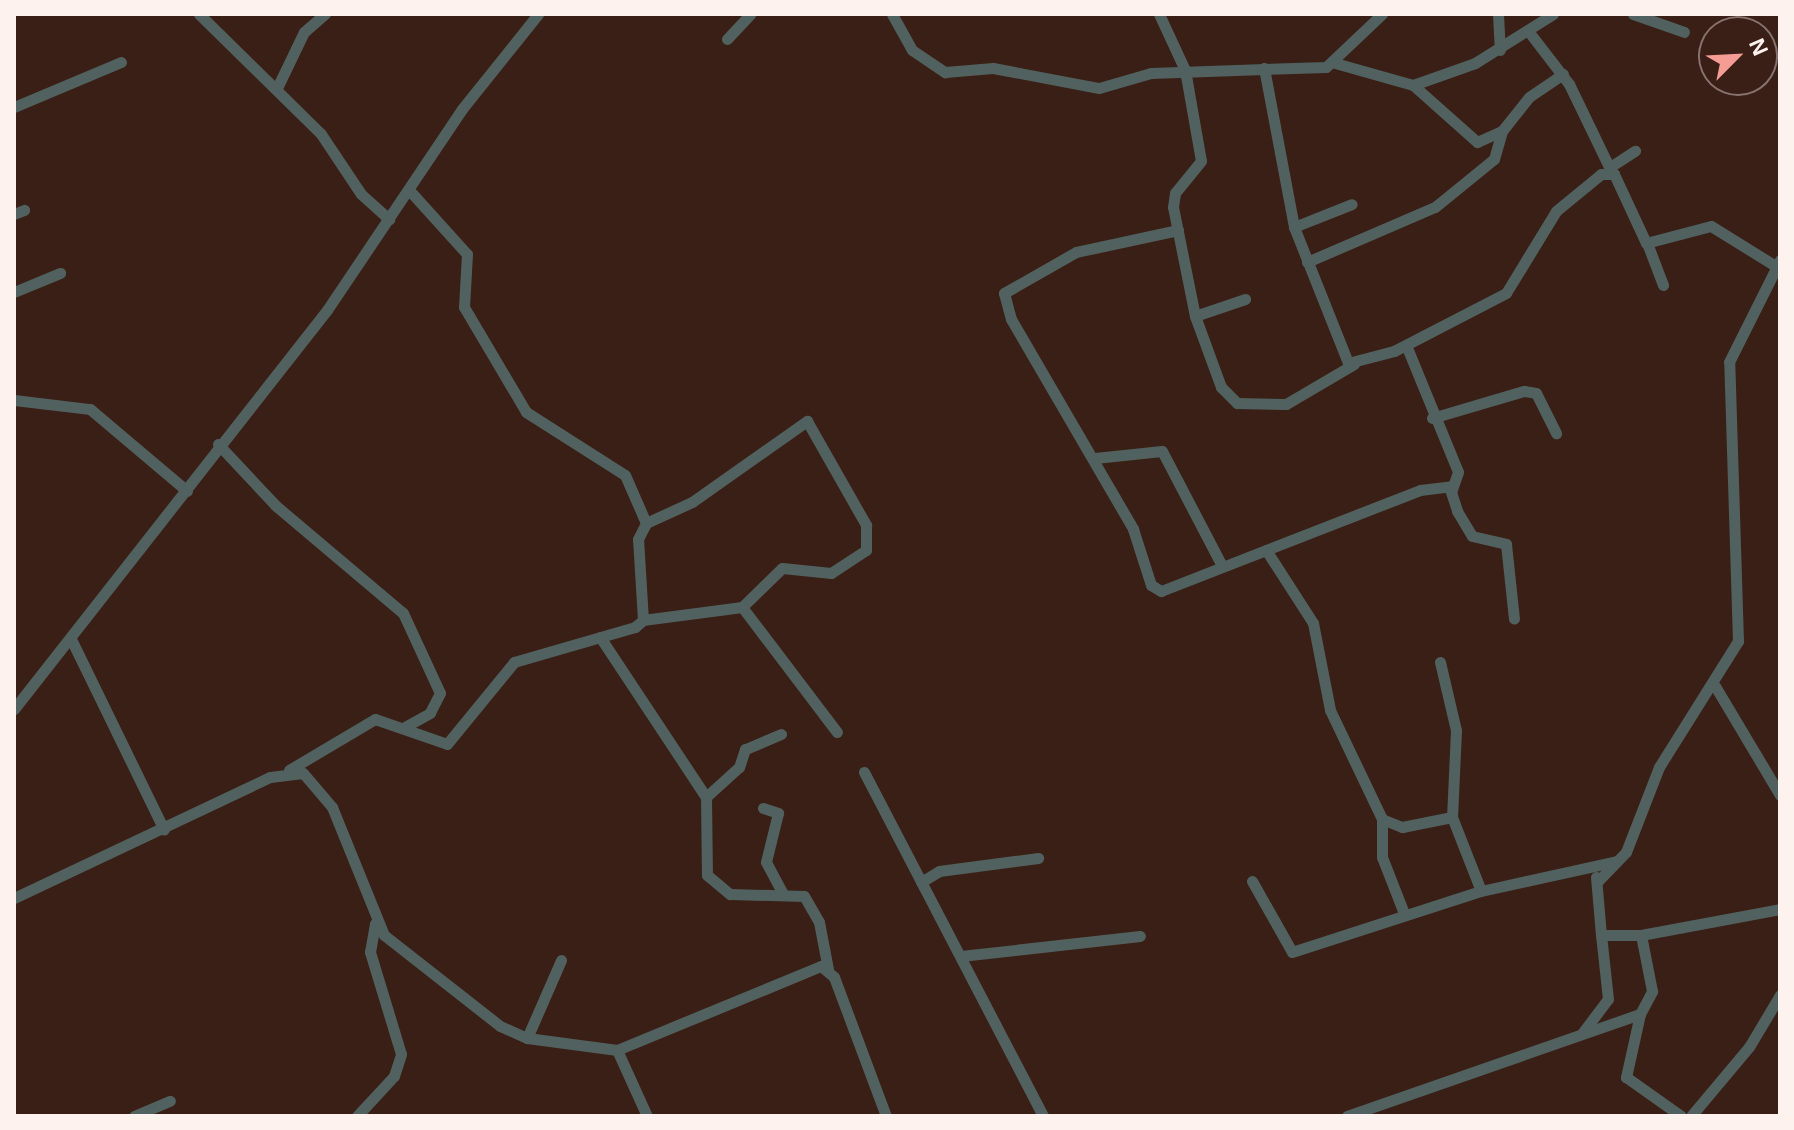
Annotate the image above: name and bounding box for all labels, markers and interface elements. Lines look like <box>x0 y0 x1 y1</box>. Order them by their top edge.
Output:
north arrow <box>1698 16 1778 96</box>
text: N <box>1744 34 1773 59</box>

